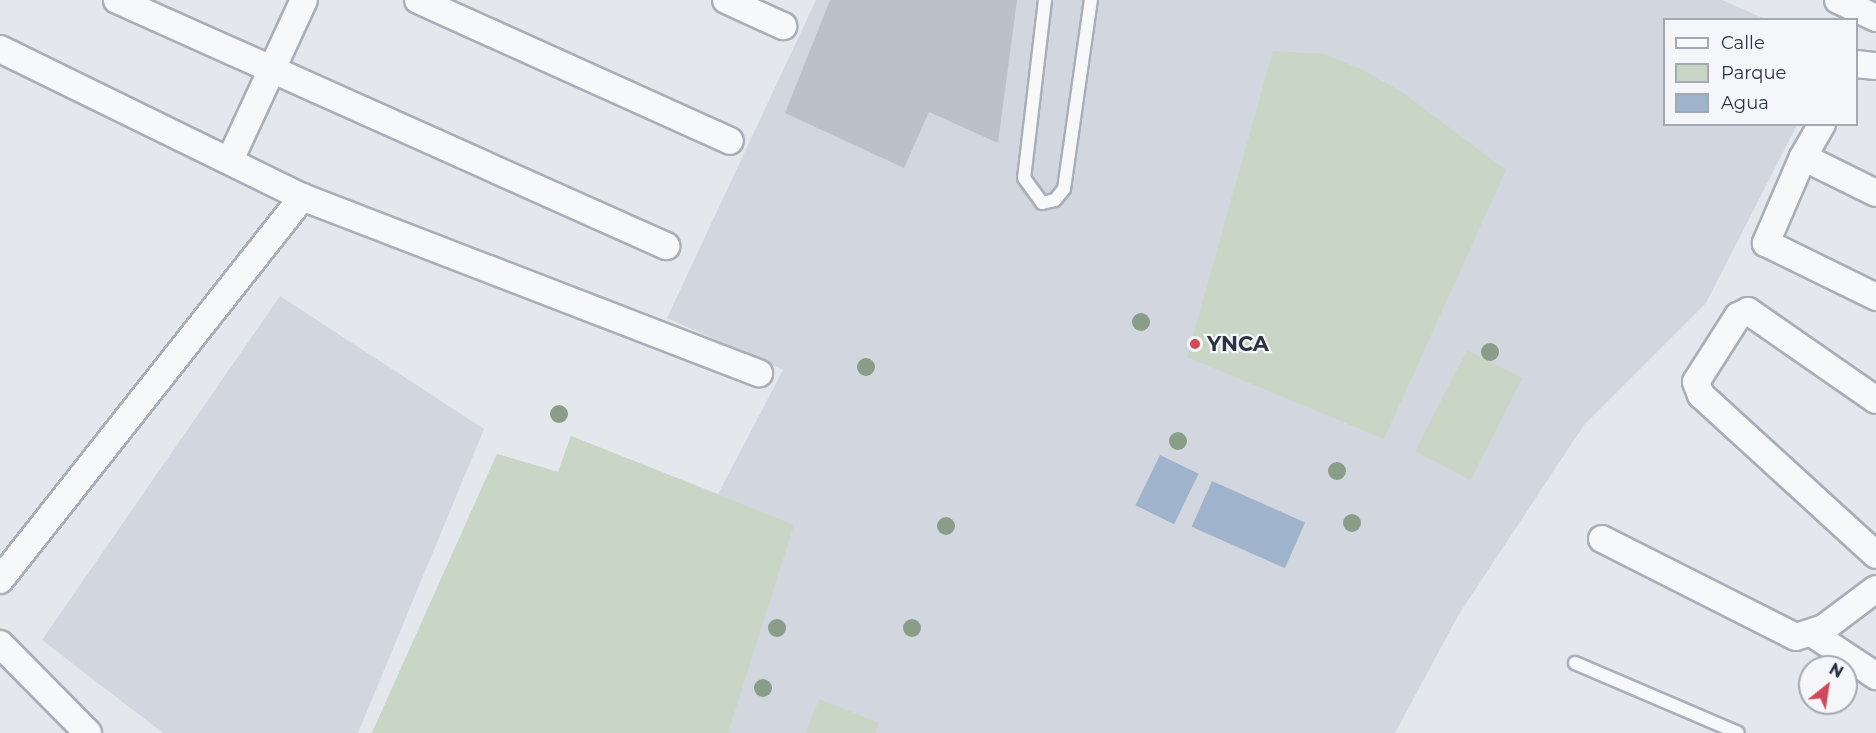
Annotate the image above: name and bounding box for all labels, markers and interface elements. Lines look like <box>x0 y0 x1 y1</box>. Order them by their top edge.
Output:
legend <box>1663 18 1858 126</box>
text: Calle <box>1721 32 1765 54</box>
text: Parque <box>1721 62 1786 84</box>
text: Agua <box>1721 92 1769 114</box>
place label: YNCA <box>1207 331 1269 357</box>
marker: YNCA <box>1188 337 1202 351</box>
north arrow <box>1798 655 1858 715</box>
text: N <box>1826 659 1847 682</box>

